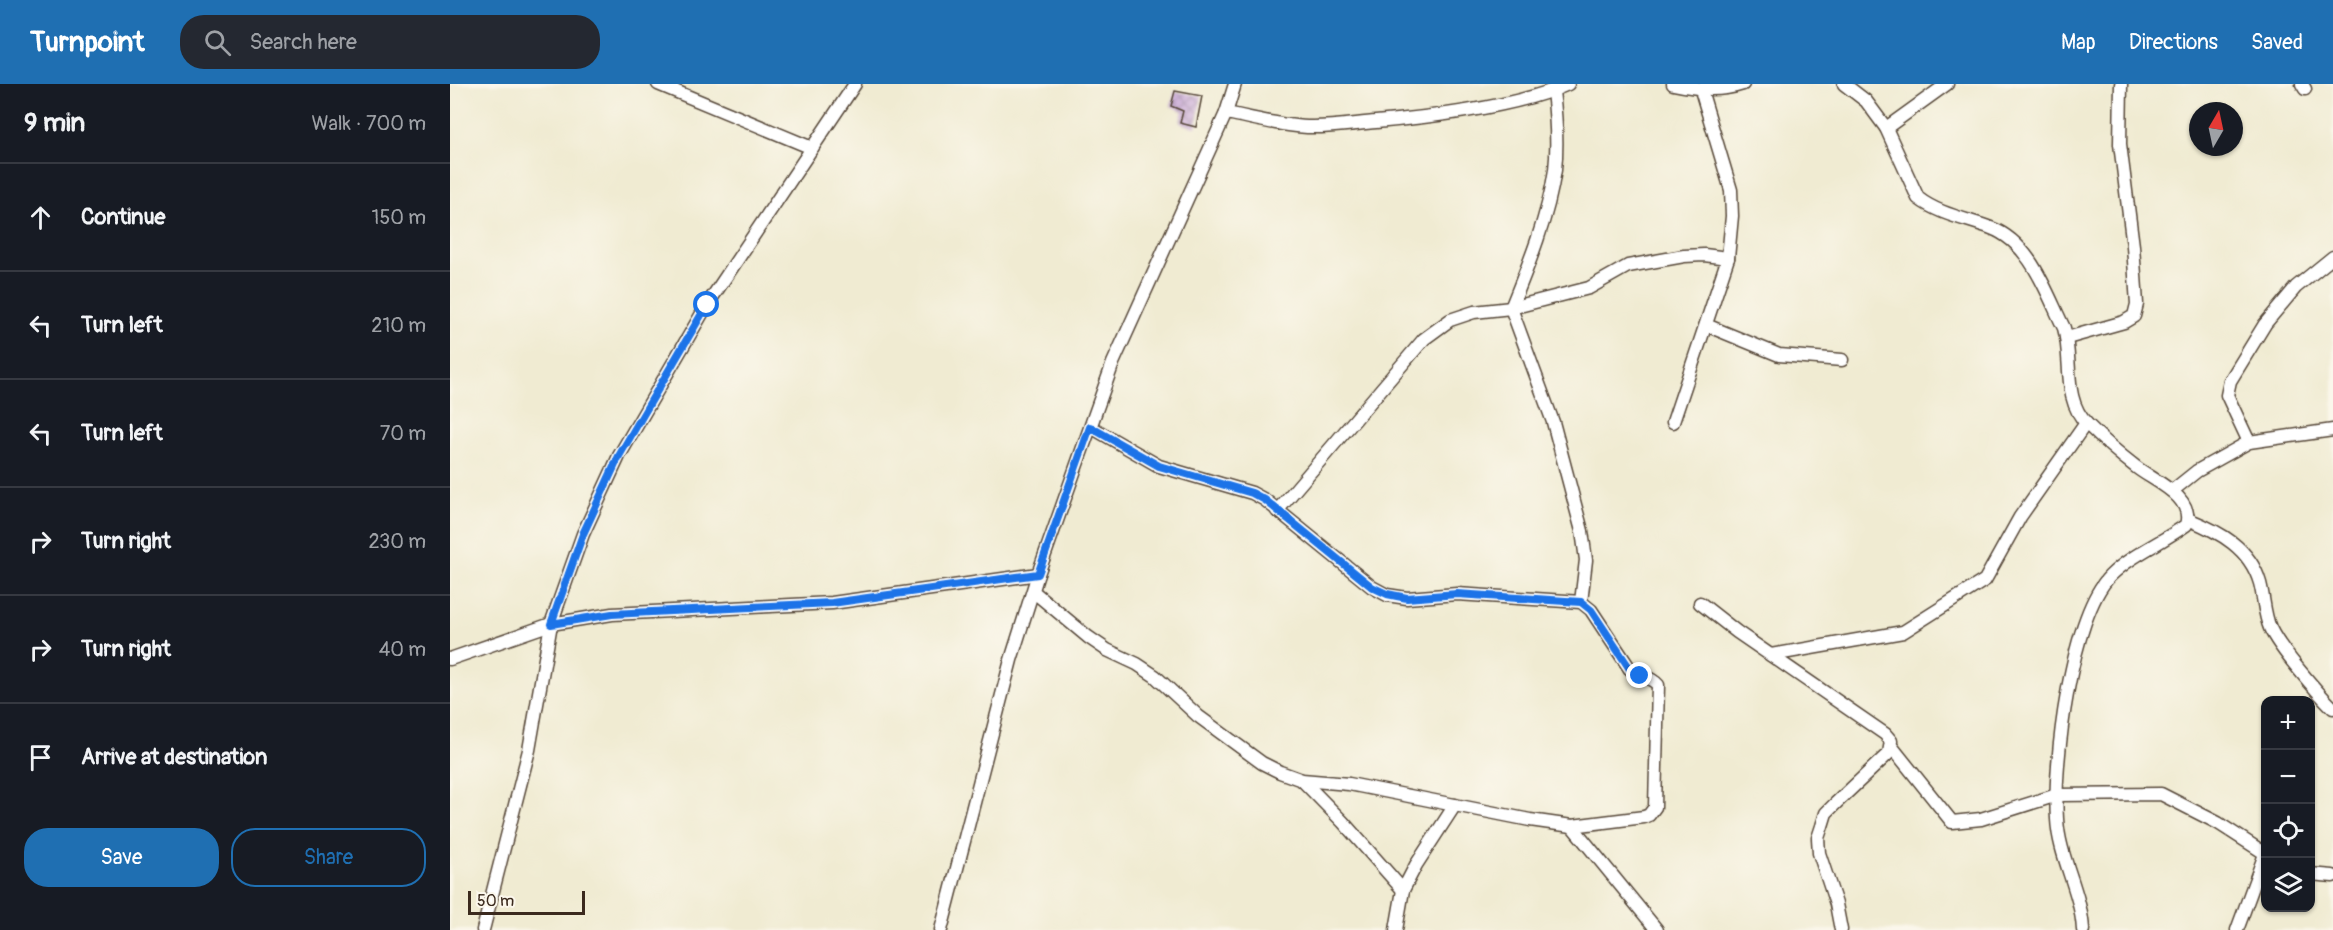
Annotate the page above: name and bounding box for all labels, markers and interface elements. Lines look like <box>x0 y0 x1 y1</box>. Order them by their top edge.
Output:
search box <box>180 15 600 69</box>
text: Turnpoint <box>30 25 144 60</box>
icon: search <box>201 26 234 59</box>
text: Search here <box>249 28 357 56</box>
text: Map <box>2061 29 2096 56</box>
text: Directions <box>2129 29 2218 56</box>
text: Saved <box>2251 29 2303 56</box>
north arrow <box>2189 102 2243 156</box>
text: 9 min <box>24 107 85 139</box>
text: Walk · 700 m <box>311 111 426 136</box>
icon: ahead <box>24 201 57 234</box>
text: Continue <box>81 203 165 231</box>
text: 150 m <box>372 205 426 230</box>
route start <box>693 291 719 317</box>
icon: left <box>24 309 57 342</box>
text: Turn left <box>81 311 163 339</box>
text: 210 m <box>371 313 426 338</box>
icon: left <box>24 417 57 450</box>
text: Turn left <box>81 419 163 447</box>
text: 70 m <box>380 421 426 446</box>
icon: right <box>24 525 57 558</box>
text: Turn right <box>81 527 171 555</box>
text: 230 m <box>369 529 426 554</box>
icon: right <box>24 633 57 666</box>
text: Turn right <box>81 635 171 663</box>
text: 40 m <box>379 637 426 662</box>
route end <box>1626 662 1652 688</box>
map controls <box>2261 696 2315 912</box>
button: + <box>2261 696 2315 750</box>
icon: arrive <box>24 741 57 774</box>
text: Arrive at destination <box>81 743 267 771</box>
button: − <box>2261 750 2315 804</box>
button: locate <box>2261 804 2315 858</box>
button: Save <box>24 828 219 887</box>
button: Share <box>231 828 426 887</box>
button: layers <box>2261 858 2315 912</box>
scale bar <box>468 888 585 916</box>
text: 50 m <box>477 891 514 911</box>

